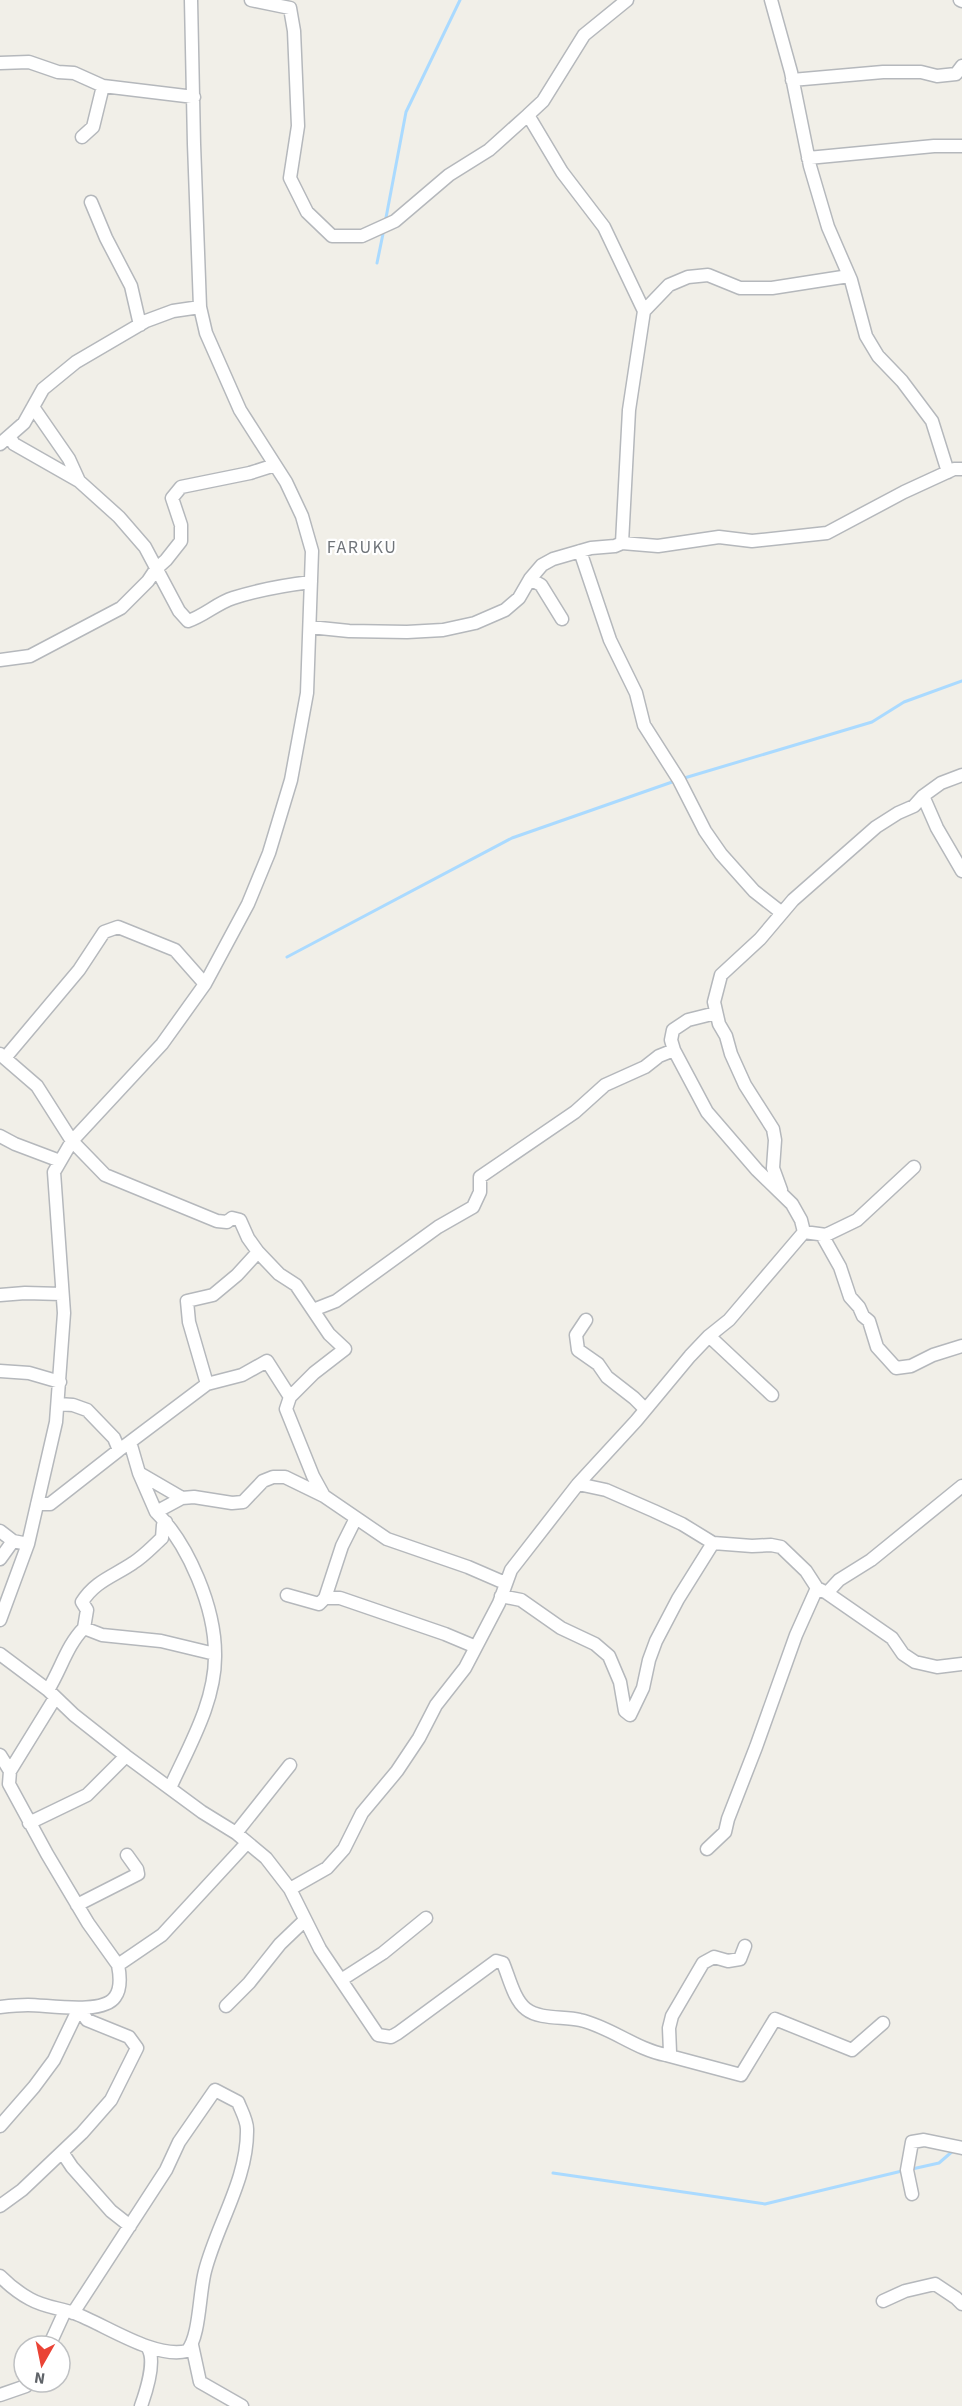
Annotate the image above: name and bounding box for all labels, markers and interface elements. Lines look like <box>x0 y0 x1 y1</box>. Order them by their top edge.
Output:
district label: FARUKU <box>327 535 397 560</box>
north arrow <box>12 2334 72 2394</box>
text: N <box>33 2366 47 2390</box>

